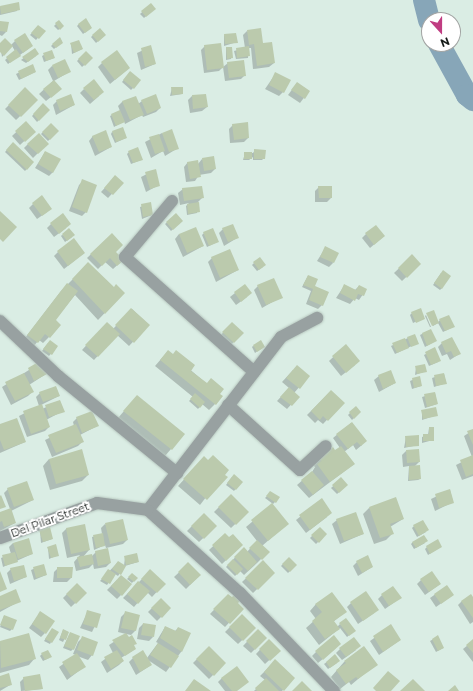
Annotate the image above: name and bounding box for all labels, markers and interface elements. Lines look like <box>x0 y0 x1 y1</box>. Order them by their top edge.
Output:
north arrow <box>421 12 461 52</box>
text: N <box>438 34 452 50</box>
street label: Del Pilar Street <box>9 500 91 540</box>

